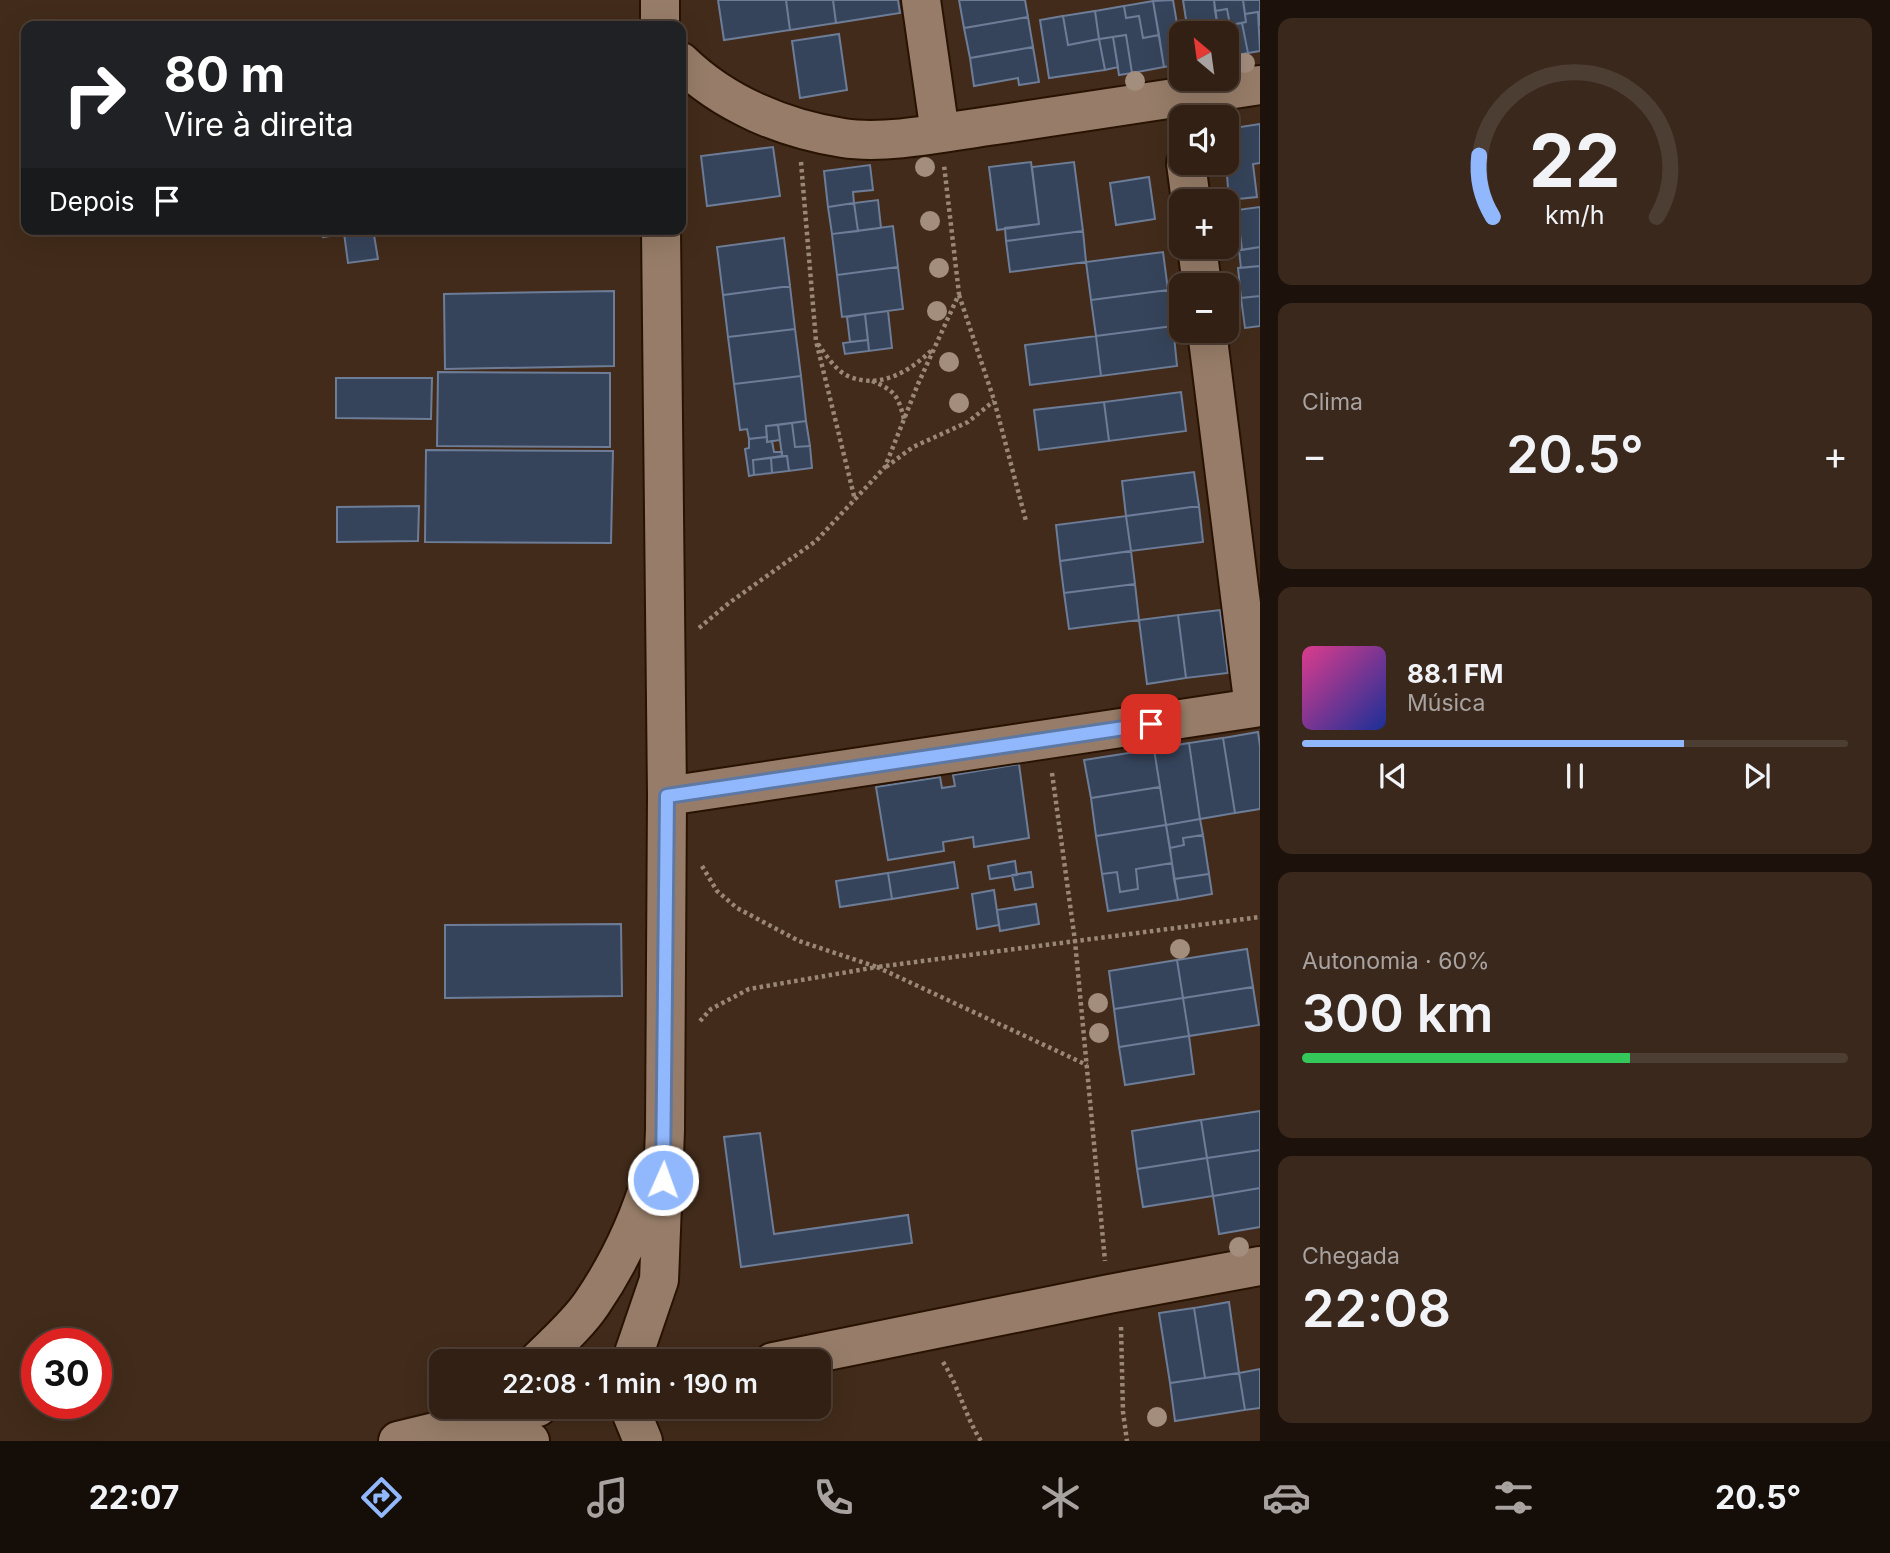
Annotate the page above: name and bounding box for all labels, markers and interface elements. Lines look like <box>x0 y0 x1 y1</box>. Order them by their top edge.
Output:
north arrow <box>1169 21 1239 91</box>
map controls <box>1169 21 1239 343</box>
text: 80 m <box>164 45 285 104</box>
icon: right <box>49 49 140 140</box>
text: Vire à direita <box>164 105 354 144</box>
button: sound <box>1169 105 1239 175</box>
text: 22 <box>1529 117 1621 206</box>
icon: arrive <box>148 182 186 220</box>
text: Depois <box>49 186 134 217</box>
button: + <box>1169 189 1239 259</box>
text: km/h <box>1545 200 1605 230</box>
button: − <box>1169 273 1239 343</box>
text: Clima <box>1302 388 1363 416</box>
text: 20.5° <box>1506 423 1644 486</box>
text: − <box>1302 432 1327 478</box>
text: + <box>1823 432 1848 478</box>
text: 88.1 FM <box>1407 658 1503 689</box>
text: Música <box>1407 689 1485 717</box>
pin <box>1121 694 1181 754</box>
icon: arrive <box>1132 705 1170 743</box>
icon: previous <box>1374 757 1412 795</box>
icon: pause <box>1556 757 1594 795</box>
icon: next <box>1738 757 1776 795</box>
text: Autonomia · 60% <box>1302 947 1490 975</box>
text: 300 km <box>1302 982 1493 1045</box>
position arrow <box>626 1143 700 1217</box>
text: Chegada <box>1302 1242 1400 1270</box>
text: 22:08 <box>1302 1277 1451 1340</box>
speed limit sign: 30 <box>21 1328 112 1419</box>
text: 22:08 · 1 min · 190 m <box>502 1368 758 1399</box>
icon: directions <box>357 1473 406 1522</box>
icon: music <box>583 1473 632 1522</box>
icon: phone <box>809 1473 858 1522</box>
icon: climate <box>1036 1473 1085 1522</box>
icon: car <box>1262 1473 1311 1522</box>
icon: filters <box>1489 1473 1538 1522</box>
text: 22:07 <box>89 1478 179 1517</box>
text: 20.5° <box>1715 1478 1801 1517</box>

